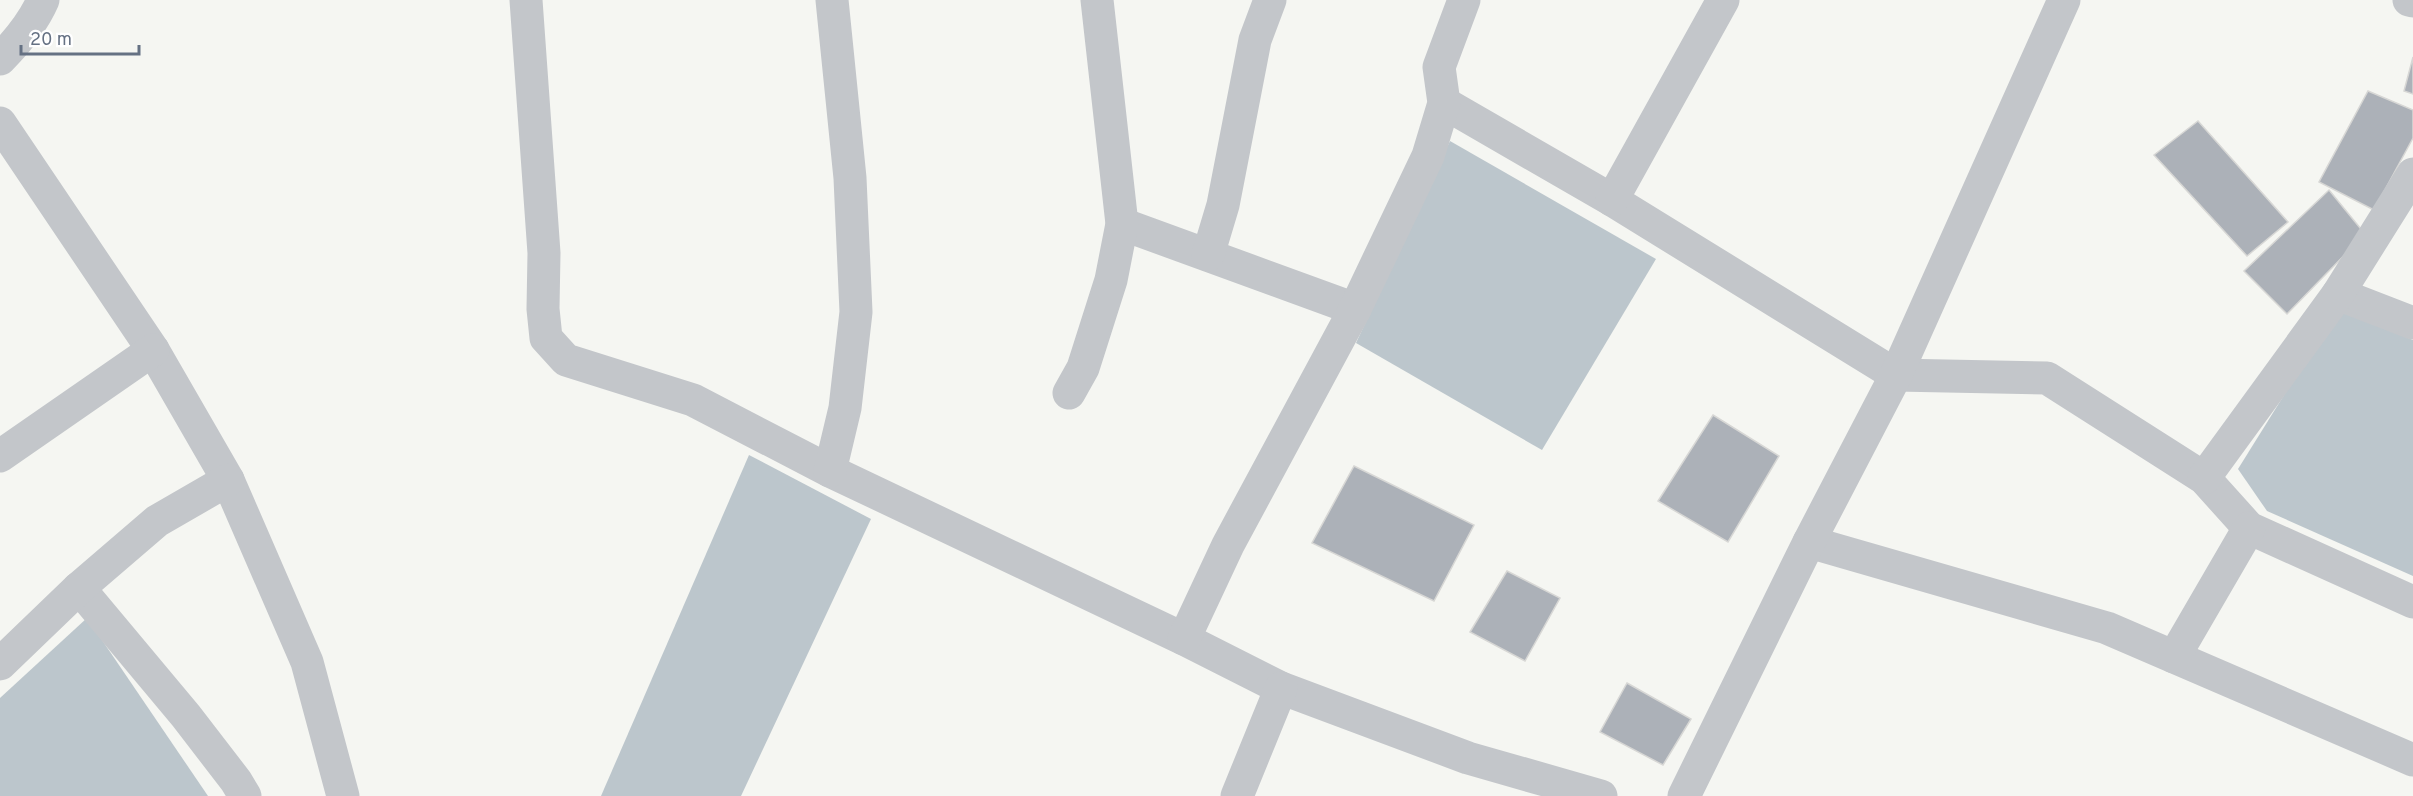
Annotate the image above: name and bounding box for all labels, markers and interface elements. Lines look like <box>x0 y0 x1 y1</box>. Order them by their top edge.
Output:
scale bar <box>21 18 140 56</box>
text: 20 m <box>30 29 72 52</box>

